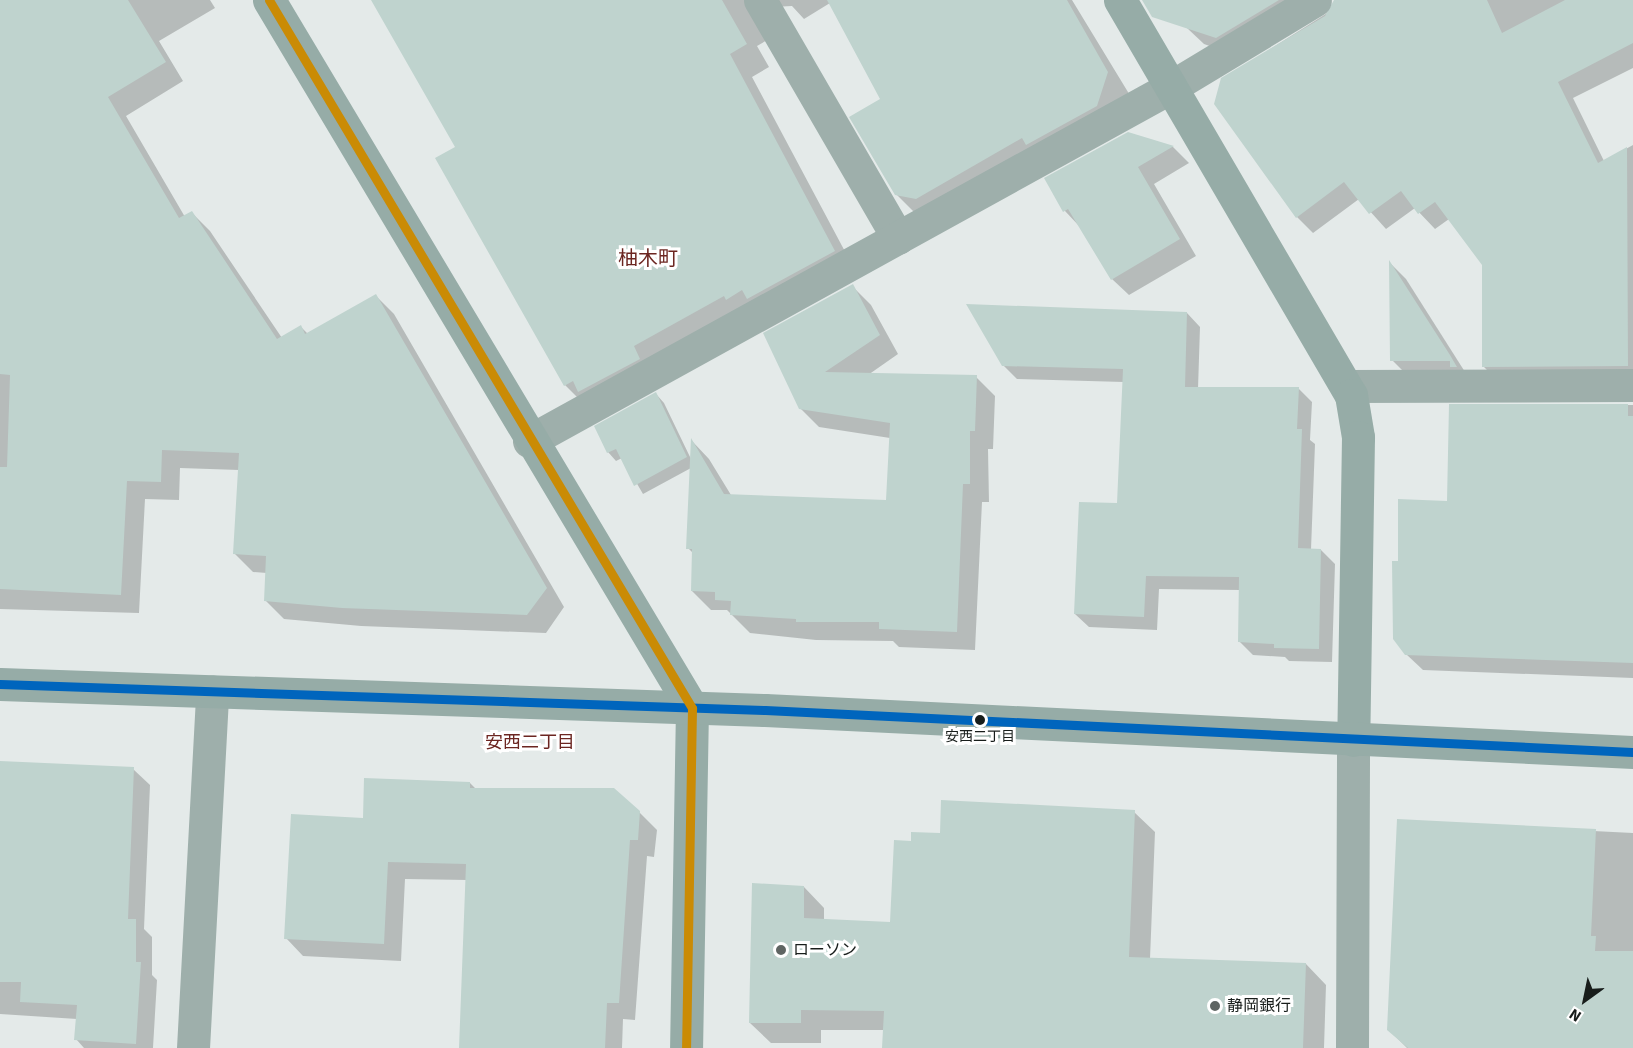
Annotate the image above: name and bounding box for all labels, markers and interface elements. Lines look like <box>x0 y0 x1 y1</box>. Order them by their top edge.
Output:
district label: 柚木町 <box>618 247 678 271</box>
marker: 安西二丁目 <box>974 714 986 726</box>
place label: 安西二丁目 <box>945 729 1015 745</box>
district label: 安西二丁目 <box>485 732 575 754</box>
place label: ローソン <box>793 940 857 960</box>
marker: ローソン <box>774 943 788 957</box>
north arrow <box>1555 970 1615 1030</box>
place label: 静岡銀行 <box>1227 996 1291 1016</box>
marker: 静岡銀行 <box>1208 999 1222 1013</box>
text: N <box>1565 1003 1586 1027</box>

